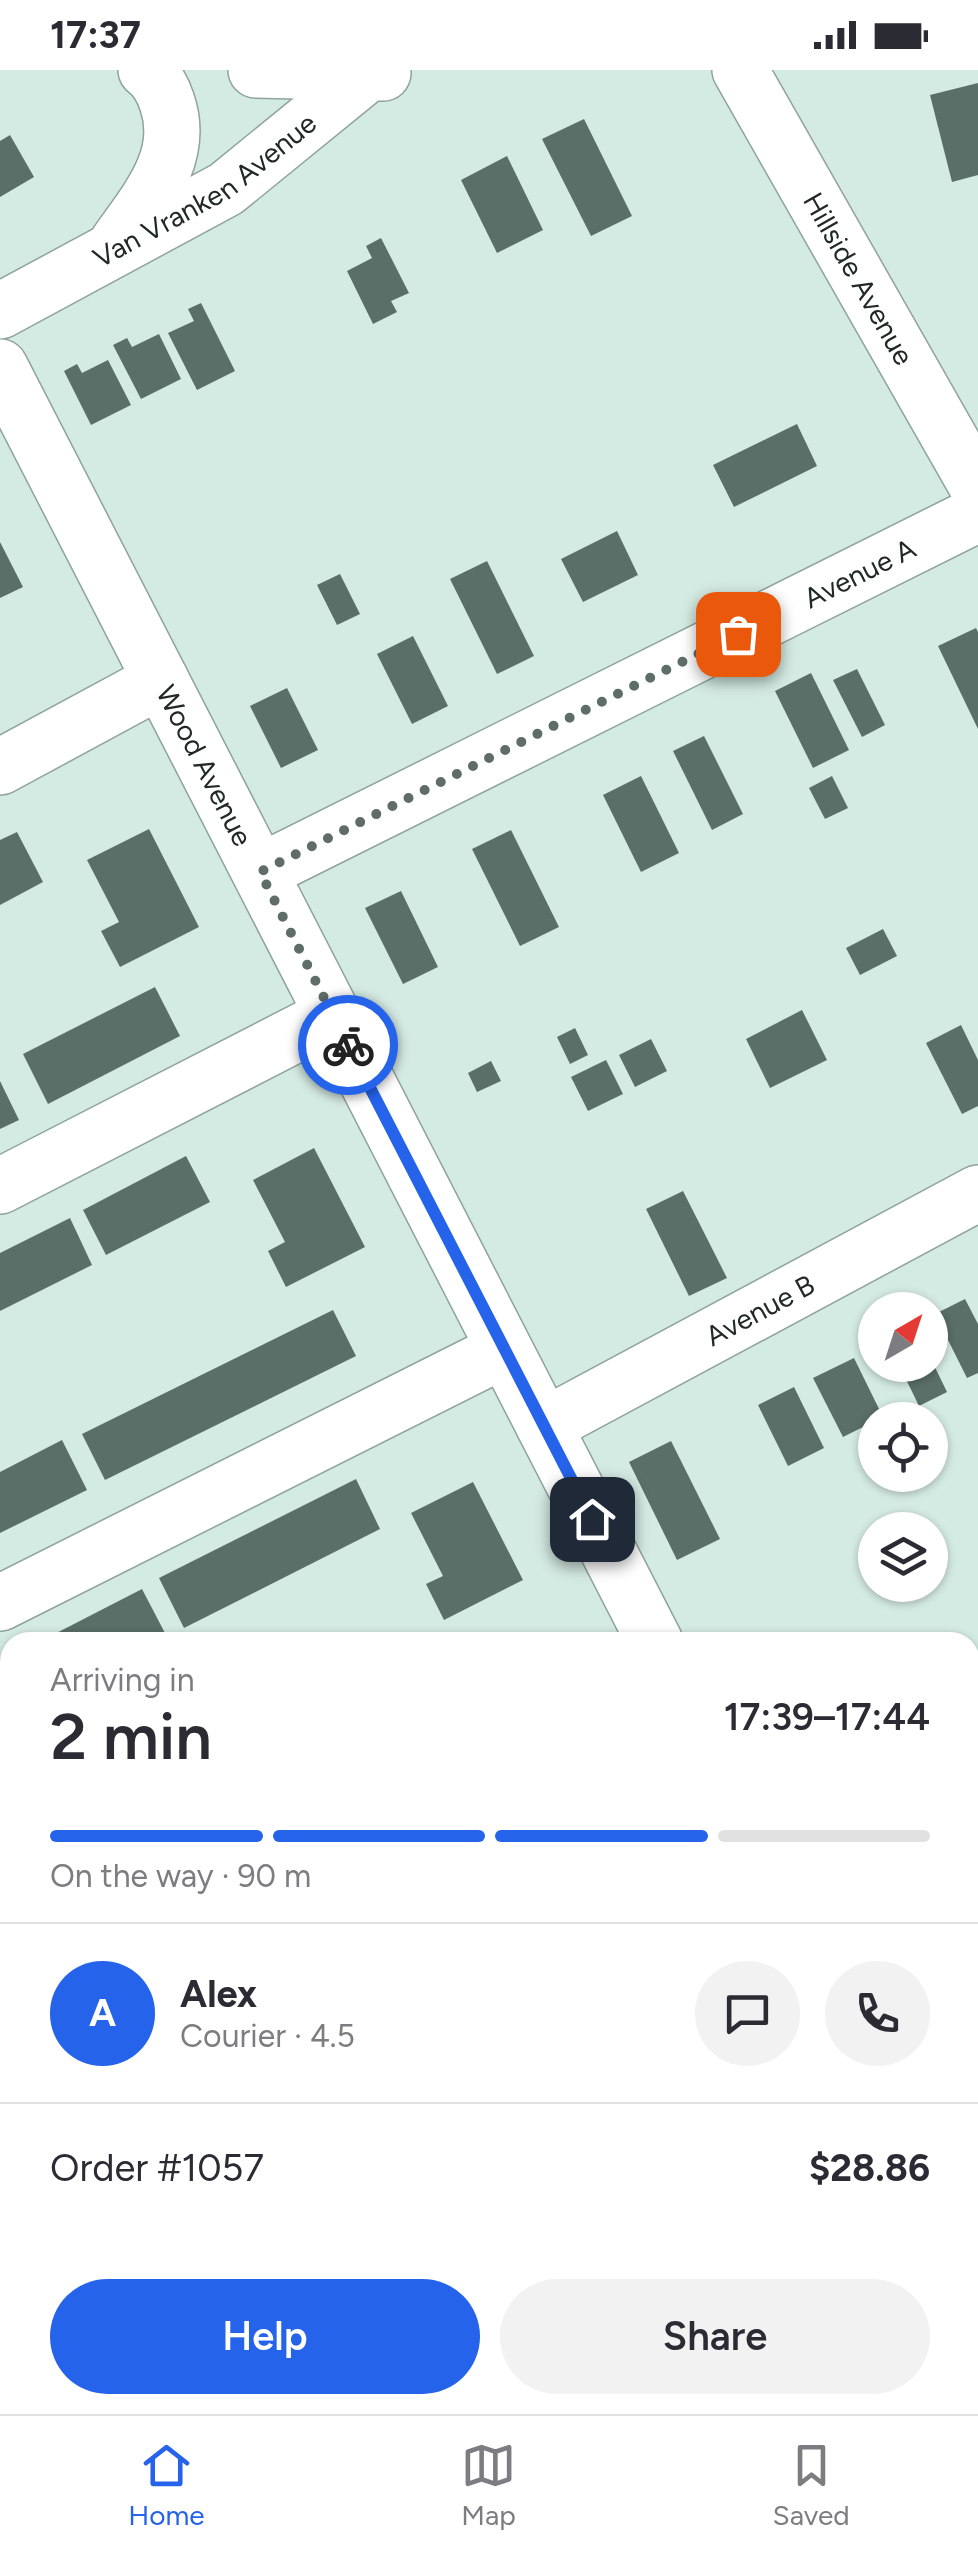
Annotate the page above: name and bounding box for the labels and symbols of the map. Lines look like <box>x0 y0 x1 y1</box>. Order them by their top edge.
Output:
street label: Van Vranken Avenue <box>87 106 323 275</box>
street label: Hillside Avenue <box>796 186 921 371</box>
street label: Avenue A <box>798 531 921 615</box>
pin <box>696 592 781 677</box>
street label: Wood Avenue <box>149 679 260 852</box>
courier <box>298 995 398 1095</box>
street label: Avenue B <box>700 1267 820 1353</box>
north arrow <box>858 1292 948 1382</box>
pin <box>550 1477 635 1562</box>

